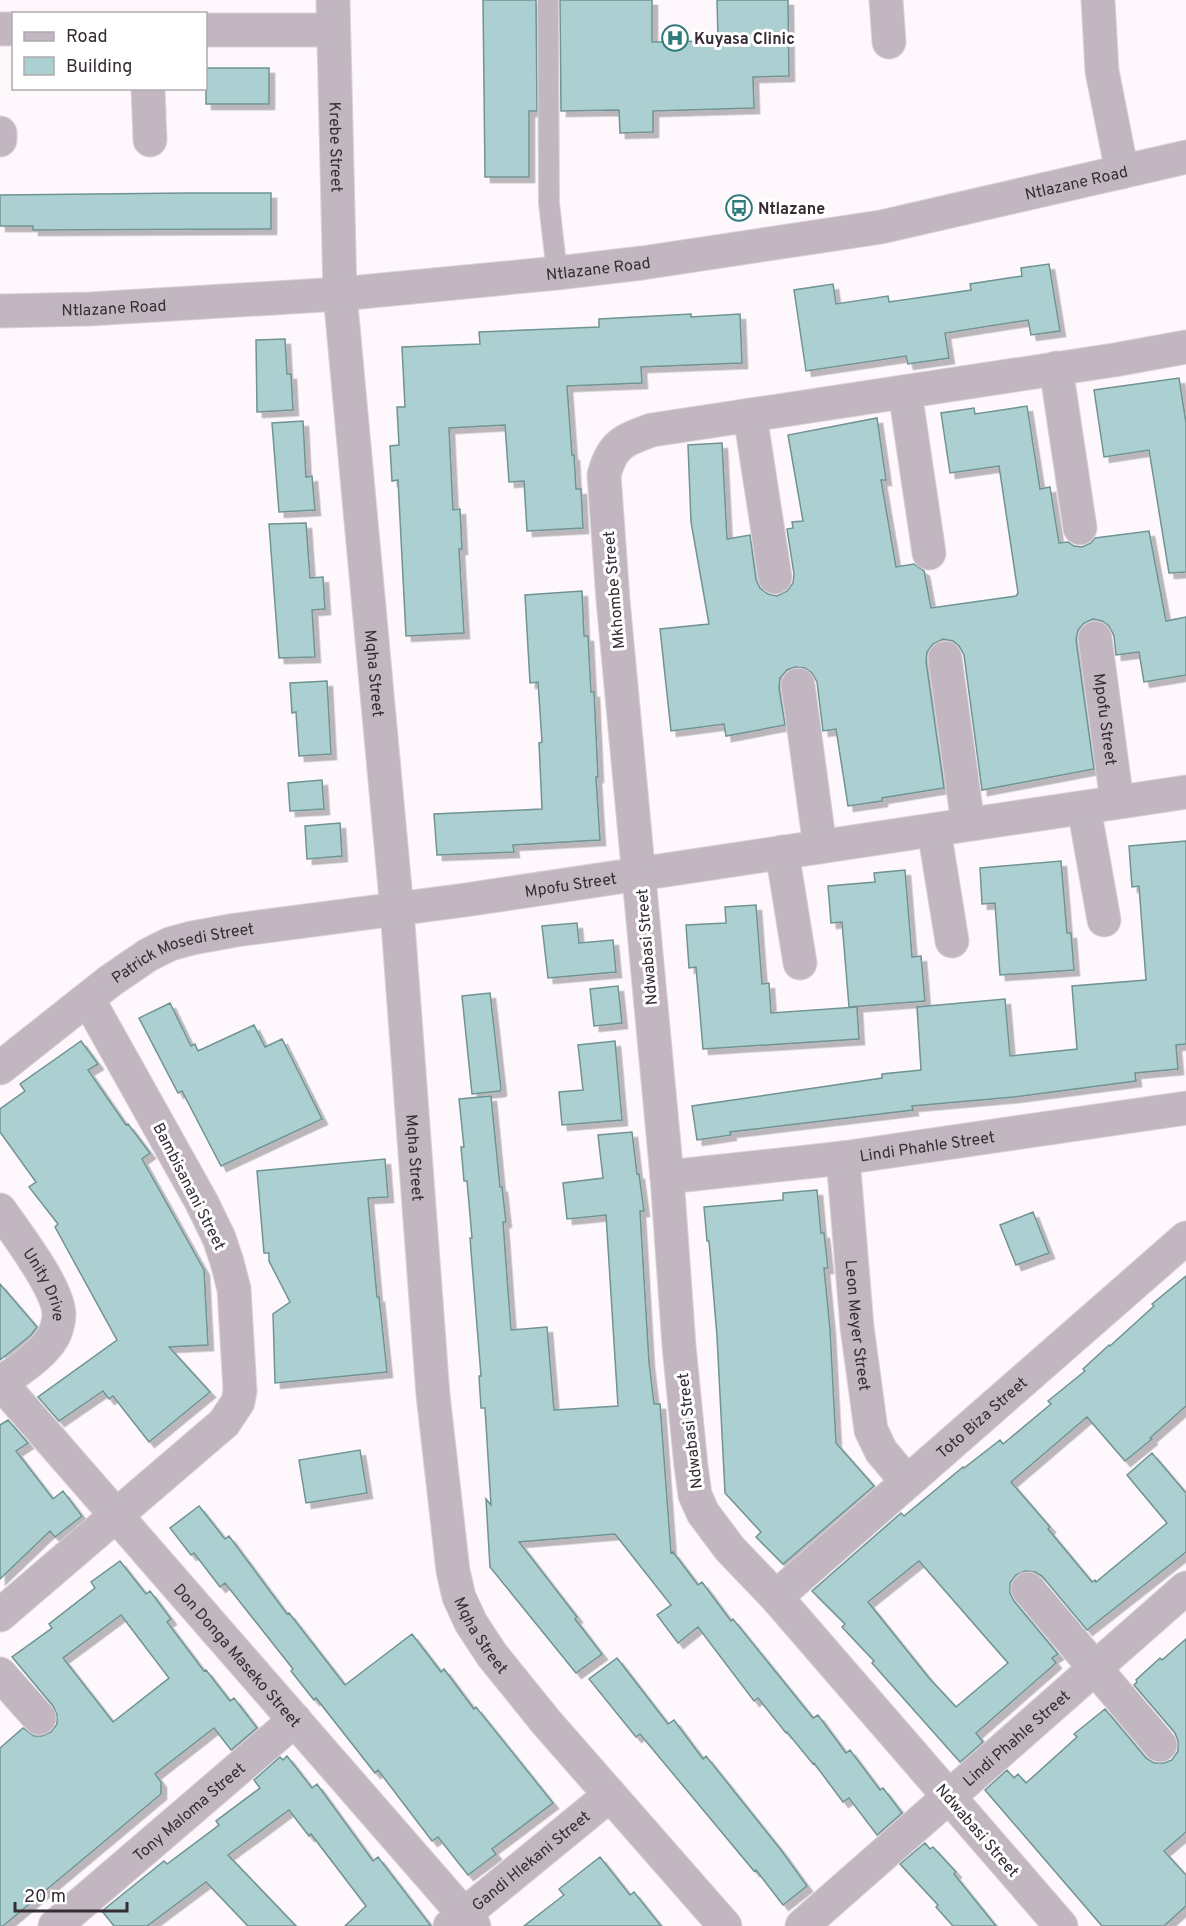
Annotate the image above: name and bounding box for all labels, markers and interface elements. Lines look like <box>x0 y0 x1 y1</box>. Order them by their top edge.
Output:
legend <box>12 12 207 90</box>
hospital icon: Kuyasa Clinic <box>660 23 690 53</box>
text: Road <box>66 26 108 49</box>
place label: Kuyasa Clinic <box>694 30 795 50</box>
text: Building <box>66 56 132 79</box>
street label: Krebe Street <box>323 101 346 193</box>
street label: Ntlazane Road <box>1023 163 1130 206</box>
bus stop icon: Ntlazane <box>724 193 754 223</box>
place label: Ntlazane <box>758 200 825 220</box>
street label: Ntlazane Road <box>545 254 652 286</box>
street label: Ntlazane Road <box>61 296 167 322</box>
street label: Mkhombe Street <box>600 530 630 650</box>
street label: Mqha Street <box>359 629 387 718</box>
street label: Mpofu Street <box>1088 672 1120 767</box>
street label: Mpofu Street <box>523 869 618 903</box>
street label: Ndwabasi Street <box>633 888 663 1006</box>
street label: Patrick Mosedi Street <box>108 920 255 989</box>
street label: Mqha Street <box>400 1113 427 1202</box>
street label: Bambisanani Street <box>147 1120 229 1254</box>
street label: Lindi Phahle Street <box>858 1128 996 1167</box>
street label: Unity Drive <box>18 1245 67 1322</box>
street label: Leon Meyer Street <box>839 1259 874 1392</box>
street label: Ndwabasi Street <box>674 1371 708 1490</box>
street label: Toto Biza Street <box>933 1374 1032 1464</box>
street label: Don Donga Maseko Street <box>168 1580 304 1732</box>
street label: Mqha Street <box>448 1594 511 1679</box>
street label: Lindi Phahle Street <box>959 1687 1075 1792</box>
street label: Tony Maloma Street <box>130 1759 250 1867</box>
street label: Ndwabasi Street <box>931 1781 1022 1882</box>
street label: Gandi Hlekani Street <box>468 1807 595 1916</box>
scale bar <box>15 1875 128 1913</box>
text: 20 m <box>24 1886 66 1909</box>

